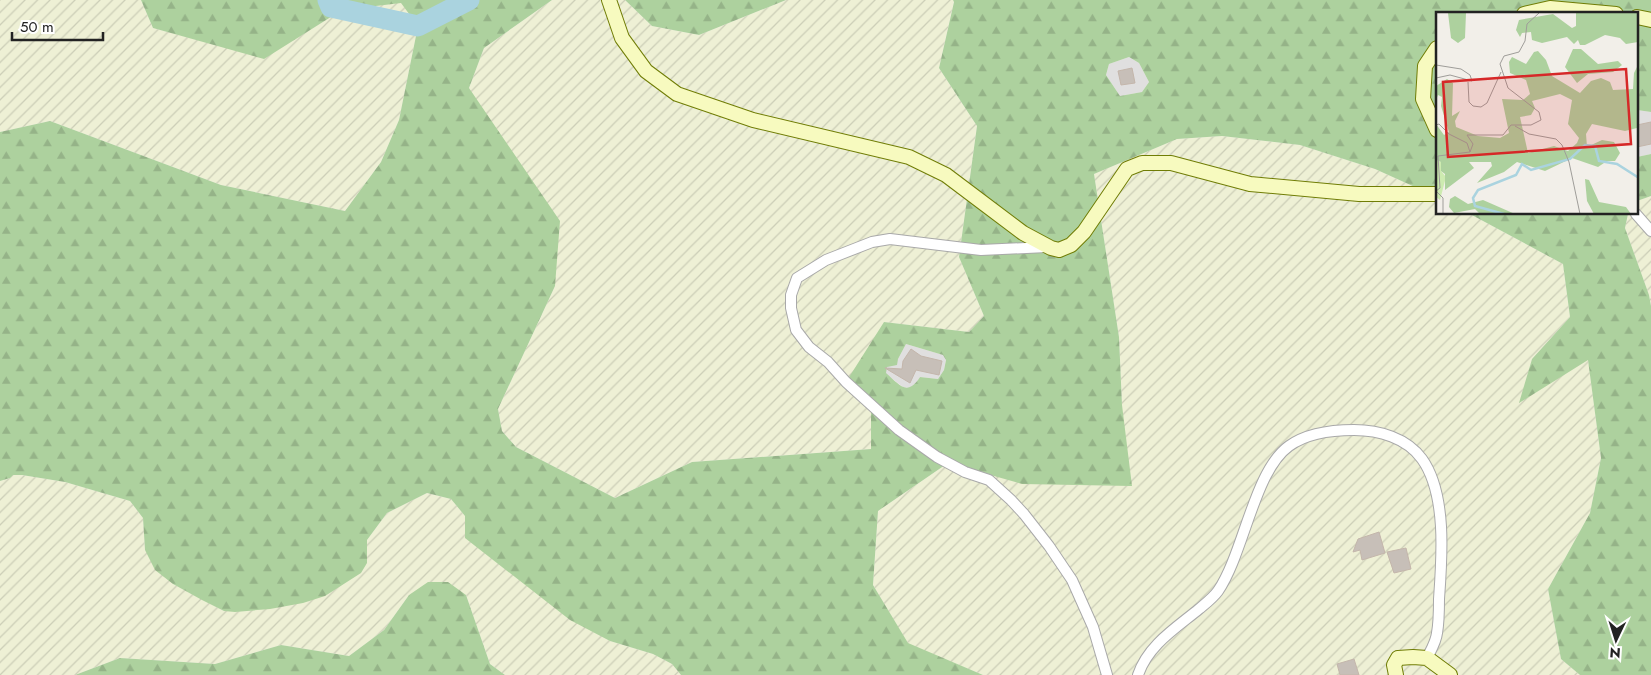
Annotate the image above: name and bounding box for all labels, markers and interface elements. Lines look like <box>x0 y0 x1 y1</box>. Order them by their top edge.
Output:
scale bar <box>12 10 104 42</box>
inset map <box>1436 12 1638 215</box>
text: 50 m <box>20 16 54 38</box>
north arrow <box>1591 615 1641 665</box>
text: N <box>1609 643 1621 663</box>

